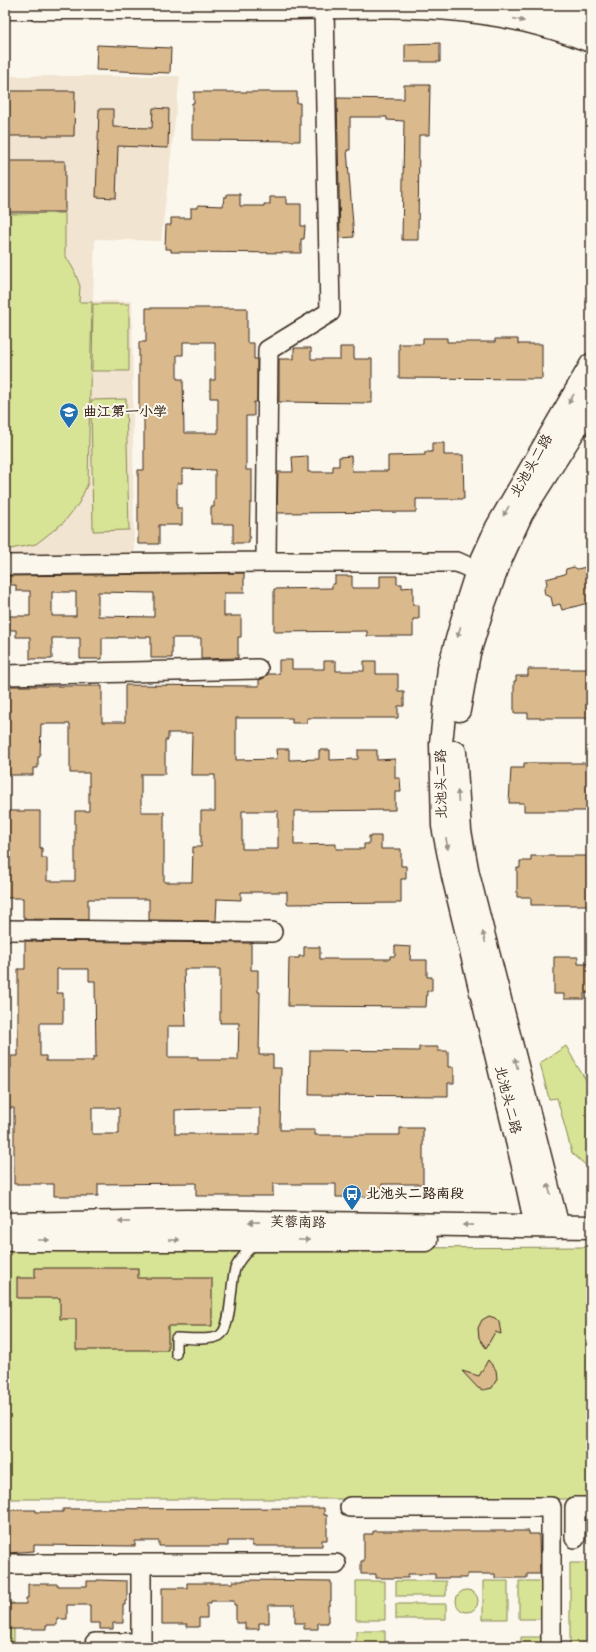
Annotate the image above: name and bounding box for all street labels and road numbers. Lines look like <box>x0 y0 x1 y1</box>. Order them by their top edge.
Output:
street label: 北池头二路 <box>505 430 559 502</box>
street label: 北池头二路 <box>431 749 453 819</box>
street label: 北池头二路 <box>488 1063 526 1137</box>
street label: 芙蓉南路 <box>270 1212 326 1234</box>

